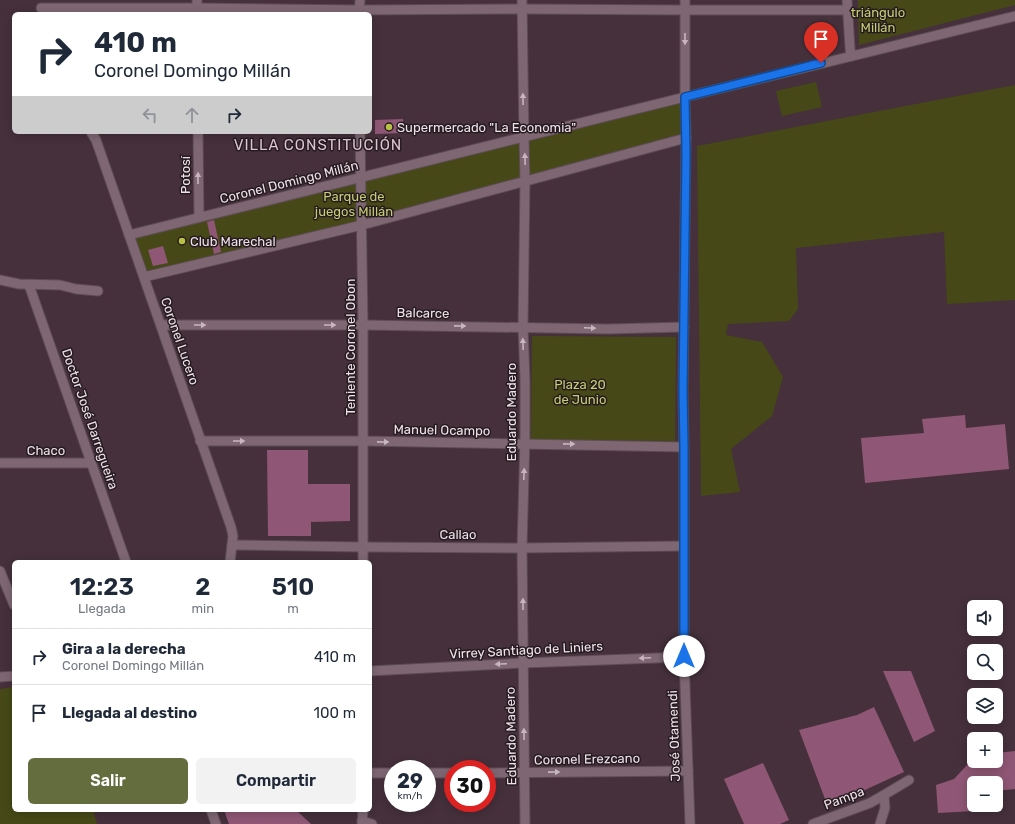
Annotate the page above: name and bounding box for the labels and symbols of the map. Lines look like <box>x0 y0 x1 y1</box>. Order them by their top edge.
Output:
park label: triángulo Millán <box>851 5 905 35</box>
pin <box>804 22 838 63</box>
one-way arrow <box>682 33 688 46</box>
one-way arrow <box>520 93 527 105</box>
place label: Supermercado "La Economia" <box>397 120 576 135</box>
marker: Supermercado "La Economia" <box>384 122 394 132</box>
district label: VILLA CONSTITUCIÓN <box>234 136 402 154</box>
one-way arrow <box>521 153 528 165</box>
street label: Potosí <box>178 155 193 194</box>
street label: Coronel Domingo Millán <box>218 158 360 207</box>
one-way arrow <box>195 171 201 184</box>
park label: Parque de juegos Millán <box>314 189 393 220</box>
place label: Club Marechal <box>190 234 276 249</box>
marker: Club Marechal <box>177 236 187 246</box>
street label: Teniente Coronel Obon <box>343 279 358 415</box>
street label: Coronel Lucero <box>158 295 202 387</box>
street label: Balcarce <box>397 305 449 321</box>
one-way arrow <box>194 322 207 328</box>
one-way arrow <box>324 322 337 328</box>
one-way arrow <box>454 323 467 329</box>
one-way arrow <box>584 325 596 332</box>
one-way arrow <box>520 338 527 350</box>
street label: Doctor José Darregueira <box>58 347 121 492</box>
street label: Eduardo Madero <box>504 363 519 461</box>
park label: Plaza 20 de Junio <box>554 377 606 407</box>
street label: Manuel Ocampo <box>394 422 490 438</box>
one-way arrow <box>233 438 246 444</box>
one-way arrow <box>377 438 389 445</box>
one-way arrow <box>563 441 575 448</box>
street label: Chaco <box>27 443 65 458</box>
one-way arrow <box>521 467 527 480</box>
street label: Callao <box>440 527 476 542</box>
one-way arrow <box>519 598 526 610</box>
position arrow <box>663 635 705 677</box>
street label: Virrey Santiago de Liniers <box>449 638 604 663</box>
one-way arrow <box>638 655 651 661</box>
one-way arrow <box>494 661 507 667</box>
street label: Eduardo Madero <box>503 687 519 785</box>
street label: José Otamendi <box>665 690 683 782</box>
one-way arrow <box>521 727 527 740</box>
street label: Coronel Erezcano <box>534 751 640 767</box>
speed limit sign: 30 <box>444 760 496 812</box>
one-way arrow <box>548 769 561 775</box>
street label: Pampa <box>822 783 866 813</box>

